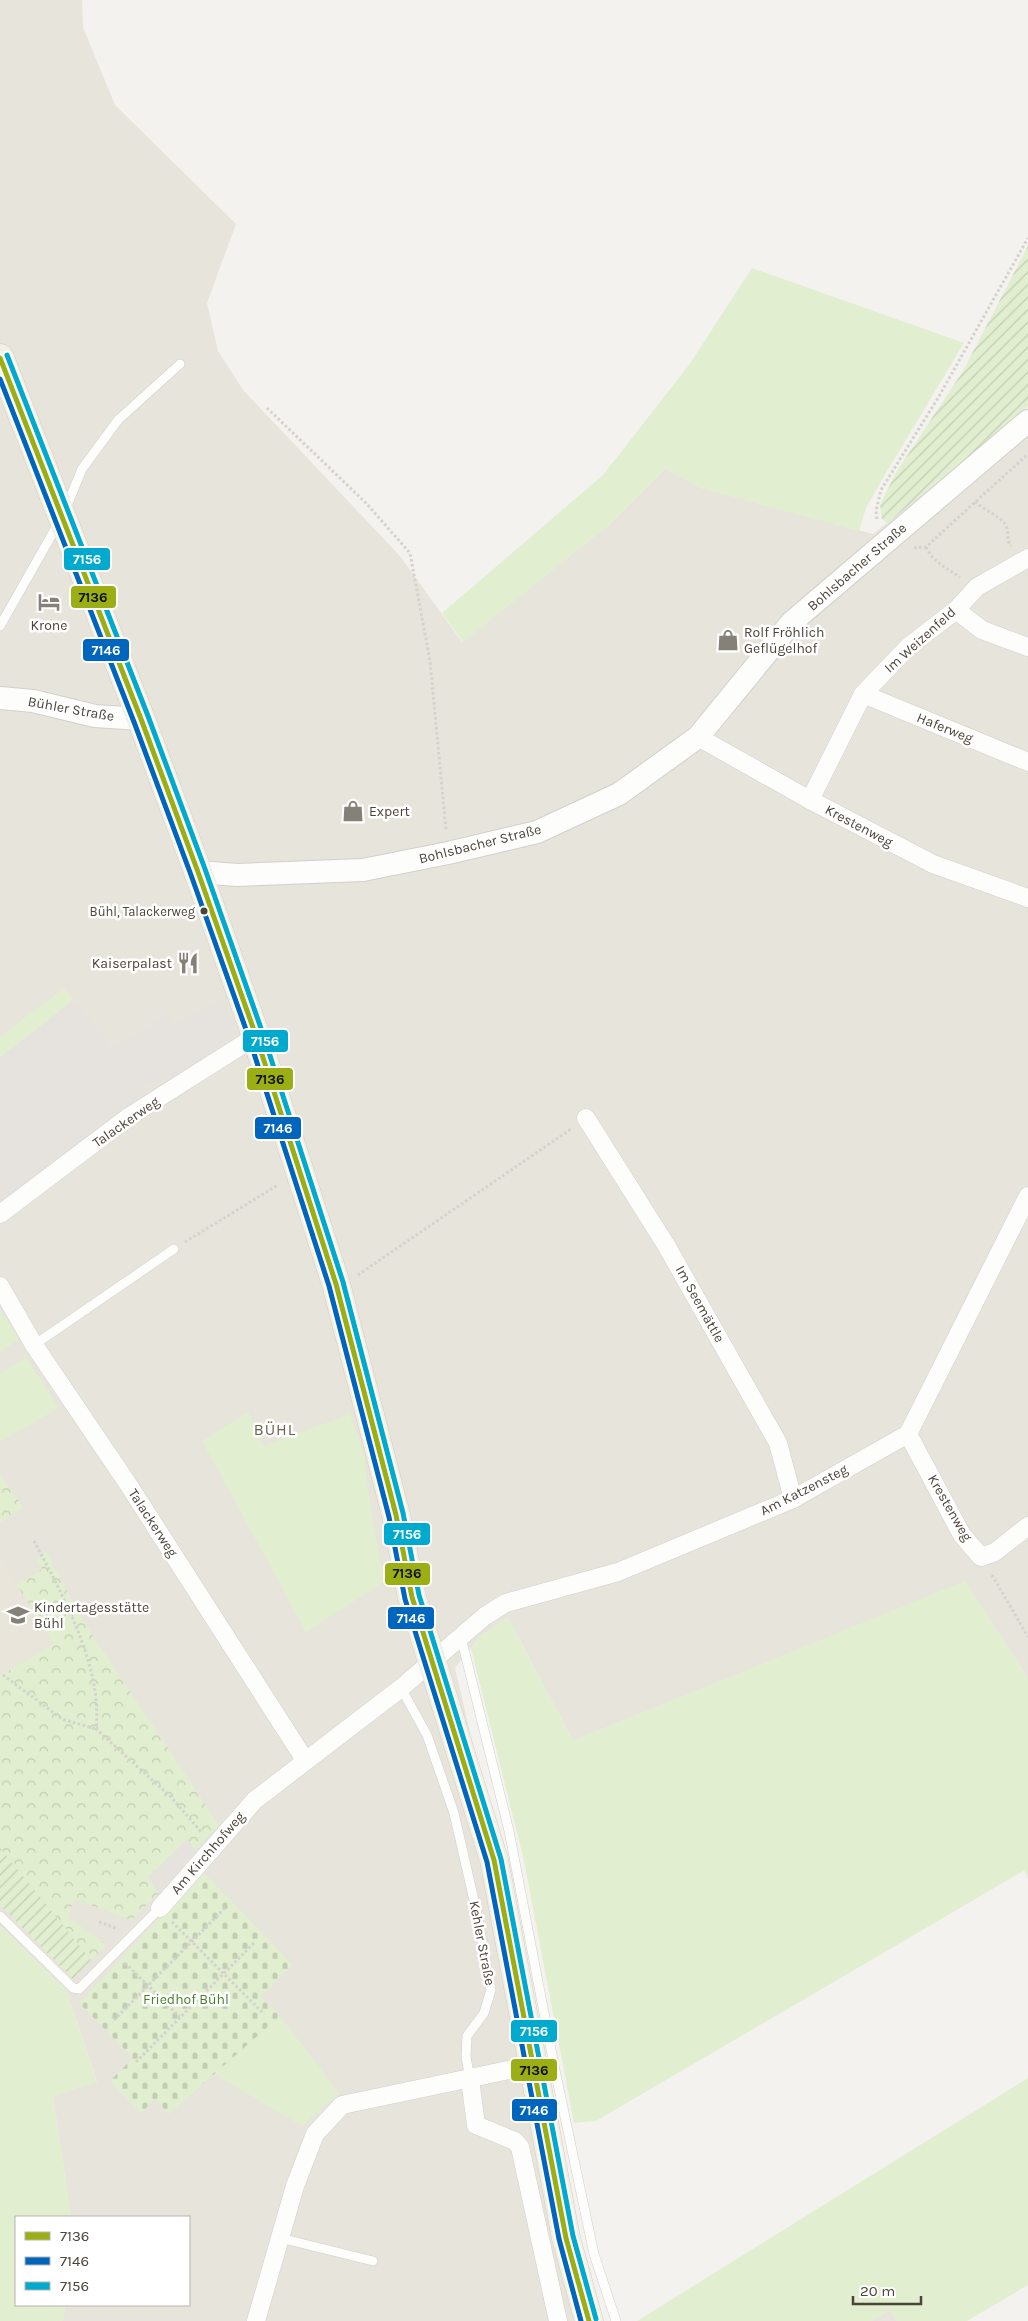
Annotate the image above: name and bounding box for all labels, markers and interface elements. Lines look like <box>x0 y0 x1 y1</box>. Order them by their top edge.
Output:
street label: Bohlsbacher Straße <box>804 519 910 615</box>
line badge: 7156 <box>63 547 111 571</box>
text: 7156 <box>73 551 101 568</box>
line badge: 7136 <box>70 585 117 609</box>
hotel icon: Krone <box>36 589 62 615</box>
text: 7136 <box>78 589 108 606</box>
street label: Im Weizenfeld <box>881 603 959 677</box>
place label: Krone <box>31 617 67 634</box>
place label: Rolf Fröhlich Geflügelhof <box>744 624 825 657</box>
shop icon: Rolf Fröhlich Geflügelhof <box>715 627 741 653</box>
line badge: 7146 <box>82 638 130 662</box>
text: 7146 <box>92 642 120 659</box>
street label: Bühler Straße <box>26 693 116 725</box>
street label: Haferweg <box>914 709 976 747</box>
shop icon: Expert <box>340 798 366 824</box>
street label: Krestenweg <box>822 801 896 851</box>
place label: Expert <box>369 803 410 820</box>
street label: Bohlsbacher Straße <box>417 821 543 867</box>
place label: Bühl, Talackerweg <box>90 904 196 919</box>
marker: Bühl, Talackerweg <box>199 906 209 916</box>
restaurant icon: Kaiserpalast <box>175 950 201 976</box>
place label: Kaiserpalast <box>92 955 172 972</box>
line badge: 7156 <box>242 1029 289 1053</box>
text: 7156 <box>251 1033 279 1050</box>
line badge: 7136 <box>246 1067 294 1091</box>
text: 7136 <box>255 1071 285 1088</box>
street label: Talackerweg <box>89 1093 163 1151</box>
line badge: 7146 <box>254 1116 302 1140</box>
text: 7146 <box>264 1120 292 1137</box>
street label: Im Seemättle <box>672 1262 728 1346</box>
district label: BÜHL <box>254 1420 296 1439</box>
street label: Am Katzensteg <box>757 1461 851 1519</box>
street label: Krestenweg <box>924 1472 976 1544</box>
street label: Talackerweg <box>125 1486 181 1560</box>
line badge: 7156 <box>383 1522 431 1546</box>
text: 7156 <box>393 1526 421 1543</box>
line badge: 7136 <box>384 1562 431 1586</box>
text: 7136 <box>392 1565 422 1582</box>
place label: Kindertagesstätte Bühl <box>34 1599 149 1632</box>
school or university icon: Kindertagesstätte Bühl <box>5 1602 31 1628</box>
line badge: 7146 <box>387 1606 435 1630</box>
text: 7146 <box>397 1610 425 1627</box>
street label: Am Kirchhofweg <box>167 1808 249 1898</box>
street label: Kehler Straße <box>465 1899 499 1987</box>
park label: Friedhof Bühl <box>143 1991 229 2008</box>
line badge: 7156 <box>510 2019 558 2043</box>
text: 7156 <box>520 2023 548 2040</box>
line badge: 7136 <box>510 2058 558 2082</box>
text: 7136 <box>519 2062 549 2079</box>
line badge: 7146 <box>511 2098 558 2122</box>
text: 7146 <box>520 2102 548 2119</box>
legend <box>15 2216 190 2306</box>
text: 7136 <box>60 2227 89 2245</box>
text: 7146 <box>60 2252 89 2270</box>
scale bar <box>853 2274 920 2306</box>
text: 7156 <box>60 2277 89 2295</box>
text: 20 m <box>860 2282 895 2300</box>

